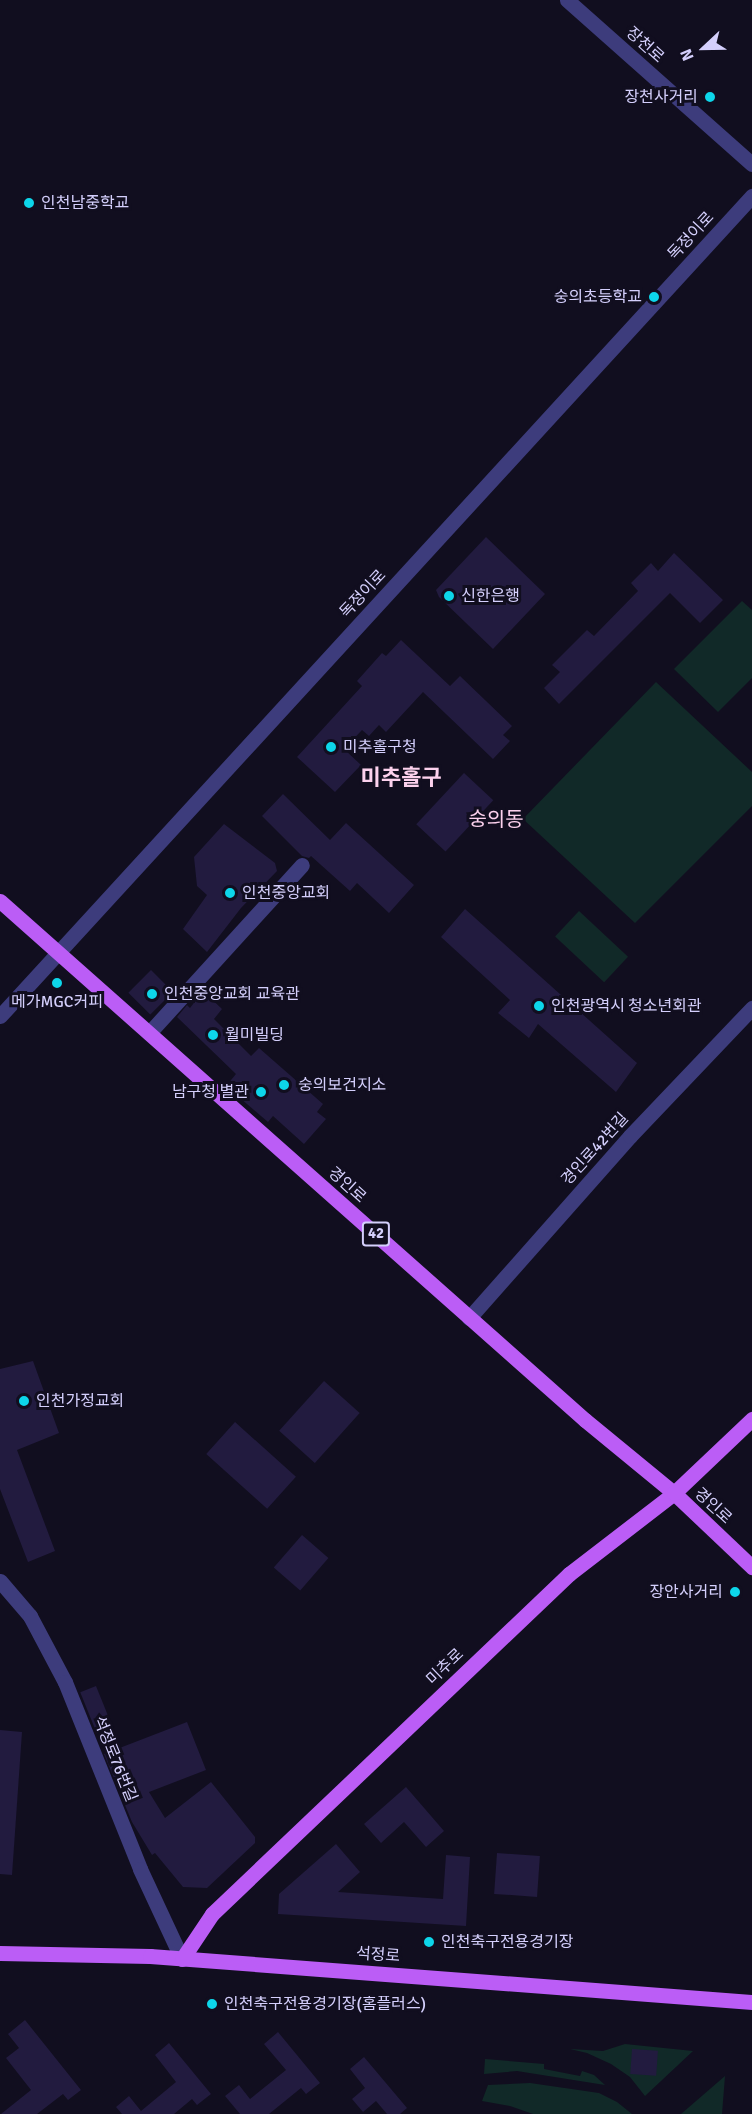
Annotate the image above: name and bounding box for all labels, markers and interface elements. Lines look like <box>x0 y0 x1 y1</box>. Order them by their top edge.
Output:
north arrow <box>674 18 734 78</box>
street label: 장천로 <box>622 23 668 67</box>
text: N <box>676 46 699 64</box>
place label: 장천사거리 <box>624 87 698 107</box>
marker: 장천사거리 <box>703 90 717 104</box>
place label: 인천남중학교 <box>41 193 129 213</box>
marker: 인천남중학교 <box>22 196 36 210</box>
street label: 독정이로 <box>664 208 718 264</box>
place label: 숭의초등학교 <box>554 287 642 307</box>
marker: 숭의초등학교 <box>647 290 661 304</box>
street label: 독정이로 <box>336 566 390 622</box>
place label: 신한은행 <box>461 586 520 606</box>
marker: 신한은행 <box>442 589 456 603</box>
place label: 미추홀구청 <box>343 737 417 757</box>
marker: 미추홀구청 <box>324 740 338 754</box>
district label: 미추홀구 <box>361 765 441 791</box>
district label: 숭의동 <box>468 807 524 831</box>
place label: 인천중앙교회 <box>242 883 330 903</box>
marker: 인천중앙교회 <box>223 886 237 900</box>
marker: 메가MGC커피 <box>50 976 64 990</box>
place label: 인천중앙교회 교육관 <box>164 984 300 1004</box>
marker: 인천중앙교회 교육관 <box>145 987 159 1001</box>
place label: 메가MGC커피 <box>11 992 103 1012</box>
place label: 인천광역시 청소년회관 <box>551 996 702 1016</box>
marker: 인천광역시 청소년회관 <box>532 999 546 1013</box>
place label: 월미빌딩 <box>225 1025 284 1045</box>
marker: 월미빌딩 <box>206 1028 220 1042</box>
place label: 숭의보건지소 <box>298 1075 386 1095</box>
marker: 숭의보건지소 <box>275 1076 293 1094</box>
place label: 남구청 별관 <box>172 1082 249 1102</box>
marker: 남구청 별관 <box>254 1085 268 1099</box>
street label: 경인로42번길 <box>557 1109 633 1189</box>
street label: 경인로 <box>324 1163 370 1207</box>
road number: 42 <box>361 1222 391 1246</box>
place label: 인천가정교회 <box>36 1391 124 1411</box>
marker: 인천가정교회 <box>17 1394 31 1408</box>
street label: 경인로 <box>690 1484 736 1528</box>
place label: 장안사거리 <box>649 1582 723 1602</box>
marker: 장안사거리 <box>728 1585 742 1599</box>
street label: 미추로 <box>422 1645 468 1689</box>
street label: 석정로76번길 <box>89 1713 141 1805</box>
place label: 인천축구전용경기장 <box>441 1932 573 1952</box>
marker: 인천축구전용경기장 <box>422 1935 436 1949</box>
street label: 석정로 <box>355 1944 401 1966</box>
place label: 인천축구전용경기장(홈플러스) <box>224 1994 426 2014</box>
marker: 인천축구전용경기장(홈플러스) <box>205 1997 219 2011</box>

